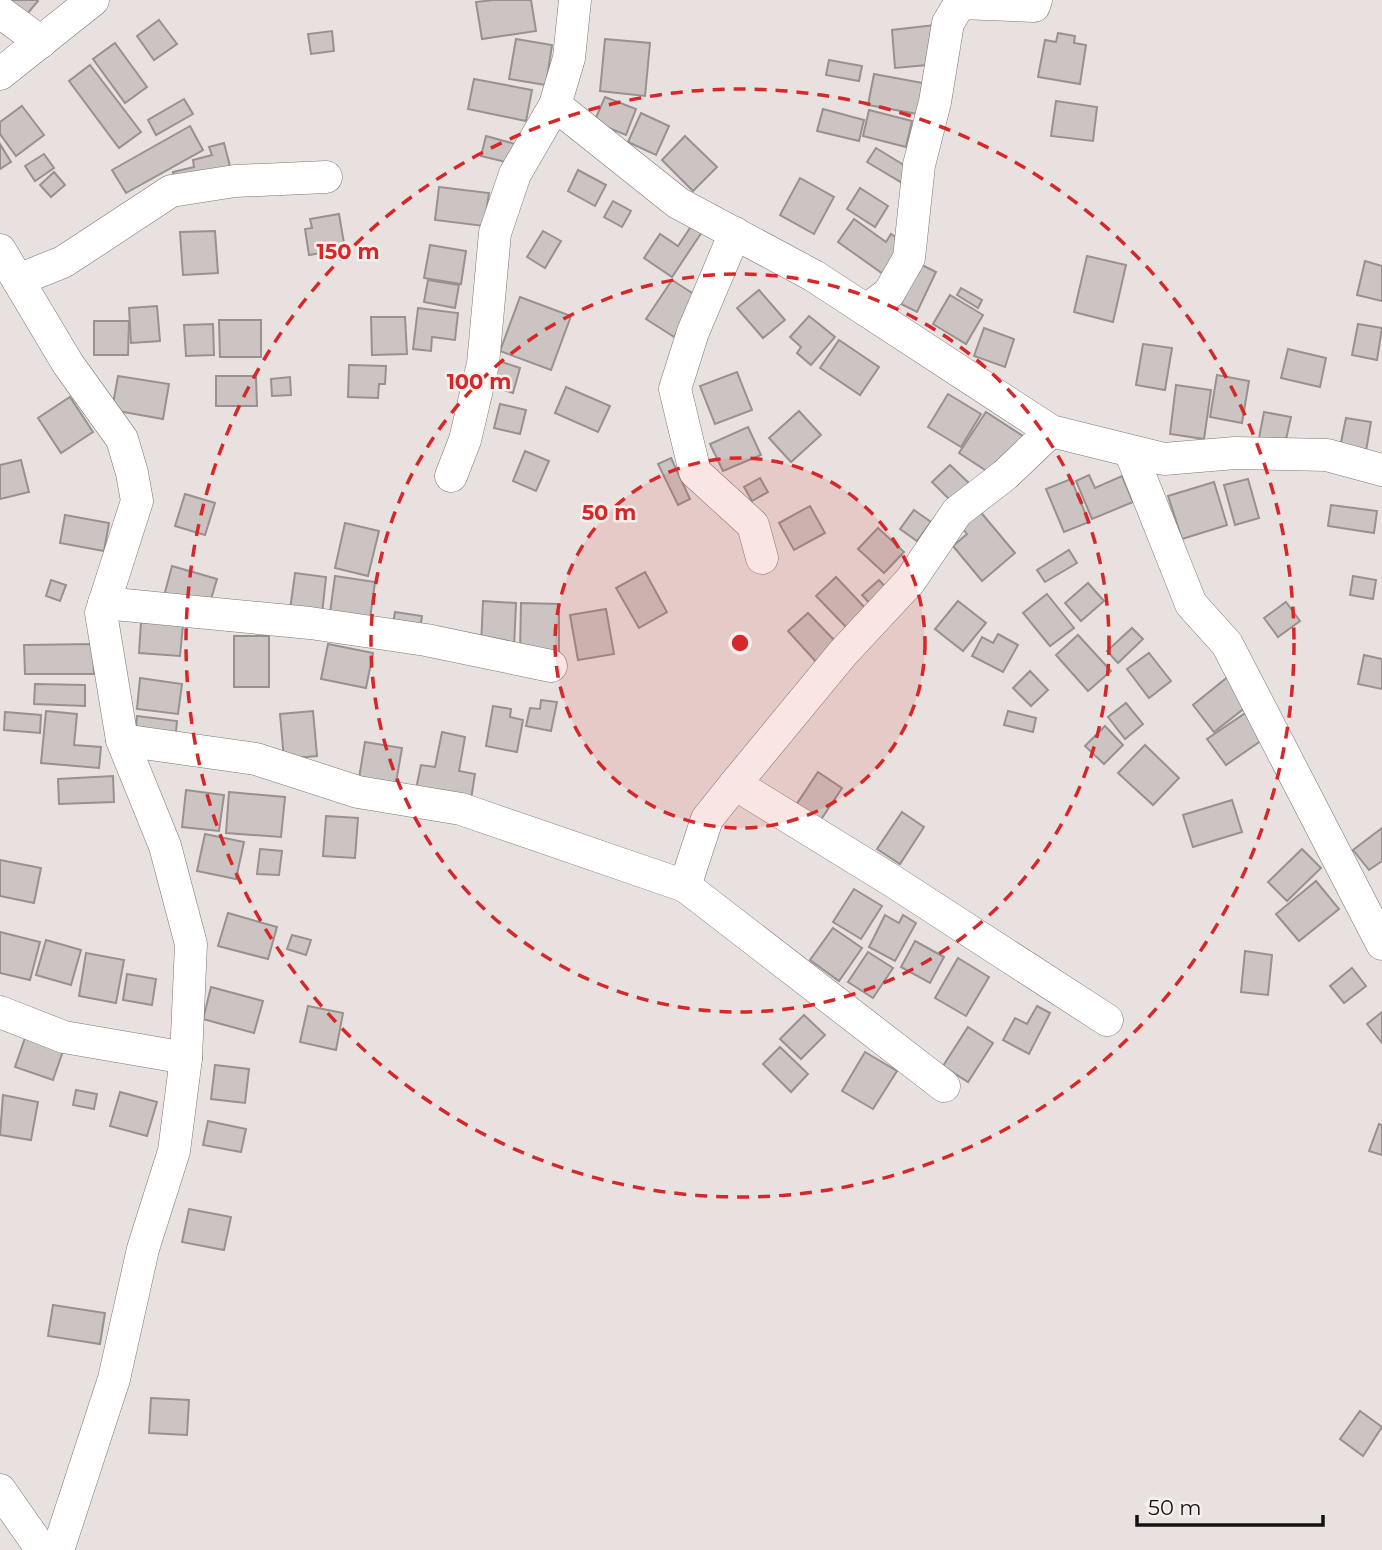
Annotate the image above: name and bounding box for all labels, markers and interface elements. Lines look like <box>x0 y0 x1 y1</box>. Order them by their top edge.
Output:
text: 150 m <box>317 239 379 264</box>
text: 100 m <box>447 369 511 394</box>
text: 50 m <box>582 500 636 525</box>
centre of rings <box>728 631 752 655</box>
scale bar <box>1137 1484 1322 1528</box>
text: 50 m <box>1148 1495 1202 1520</box>

